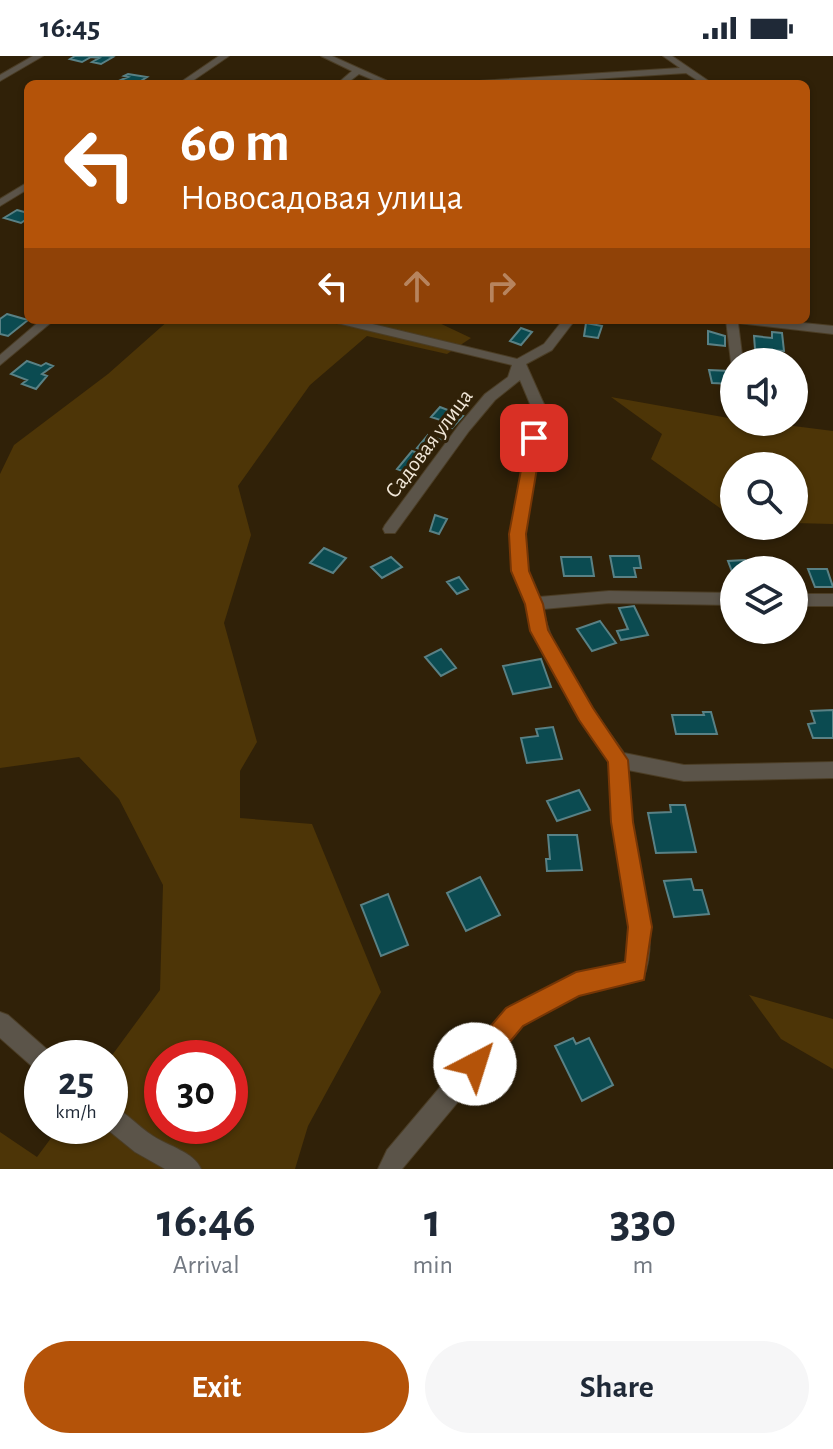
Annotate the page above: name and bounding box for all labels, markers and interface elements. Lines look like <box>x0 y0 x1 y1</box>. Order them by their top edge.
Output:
text: 16:45 <box>40 13 100 43</box>
icon: left <box>48 112 152 216</box>
text: 60 m <box>180 115 290 171</box>
text: Новосадовая улица <box>180 180 463 216</box>
icon: left <box>311 264 355 308</box>
icon: ahead <box>395 264 439 308</box>
icon: right <box>479 264 523 308</box>
map controls <box>720 348 808 644</box>
button: sound <box>720 348 808 436</box>
street label: Садовая улица <box>381 385 477 502</box>
pin <box>500 404 568 472</box>
icon: arrive <box>512 416 556 460</box>
button: search <box>720 452 808 540</box>
button: layers <box>720 556 808 644</box>
position arrow <box>433 1022 517 1106</box>
speed limit sign: 30 <box>144 1040 248 1144</box>
text: 25 <box>58 1062 94 1102</box>
text: km/h <box>55 1102 97 1122</box>
text: 16:46 <box>157 1198 256 1246</box>
text: 1 <box>424 1198 441 1246</box>
text: 330 <box>610 1198 676 1246</box>
text: Arrival <box>173 1252 240 1278</box>
text: min <box>412 1252 453 1278</box>
text: m <box>633 1252 653 1278</box>
button: Exit <box>24 1341 409 1433</box>
button: Share <box>425 1341 809 1433</box>

